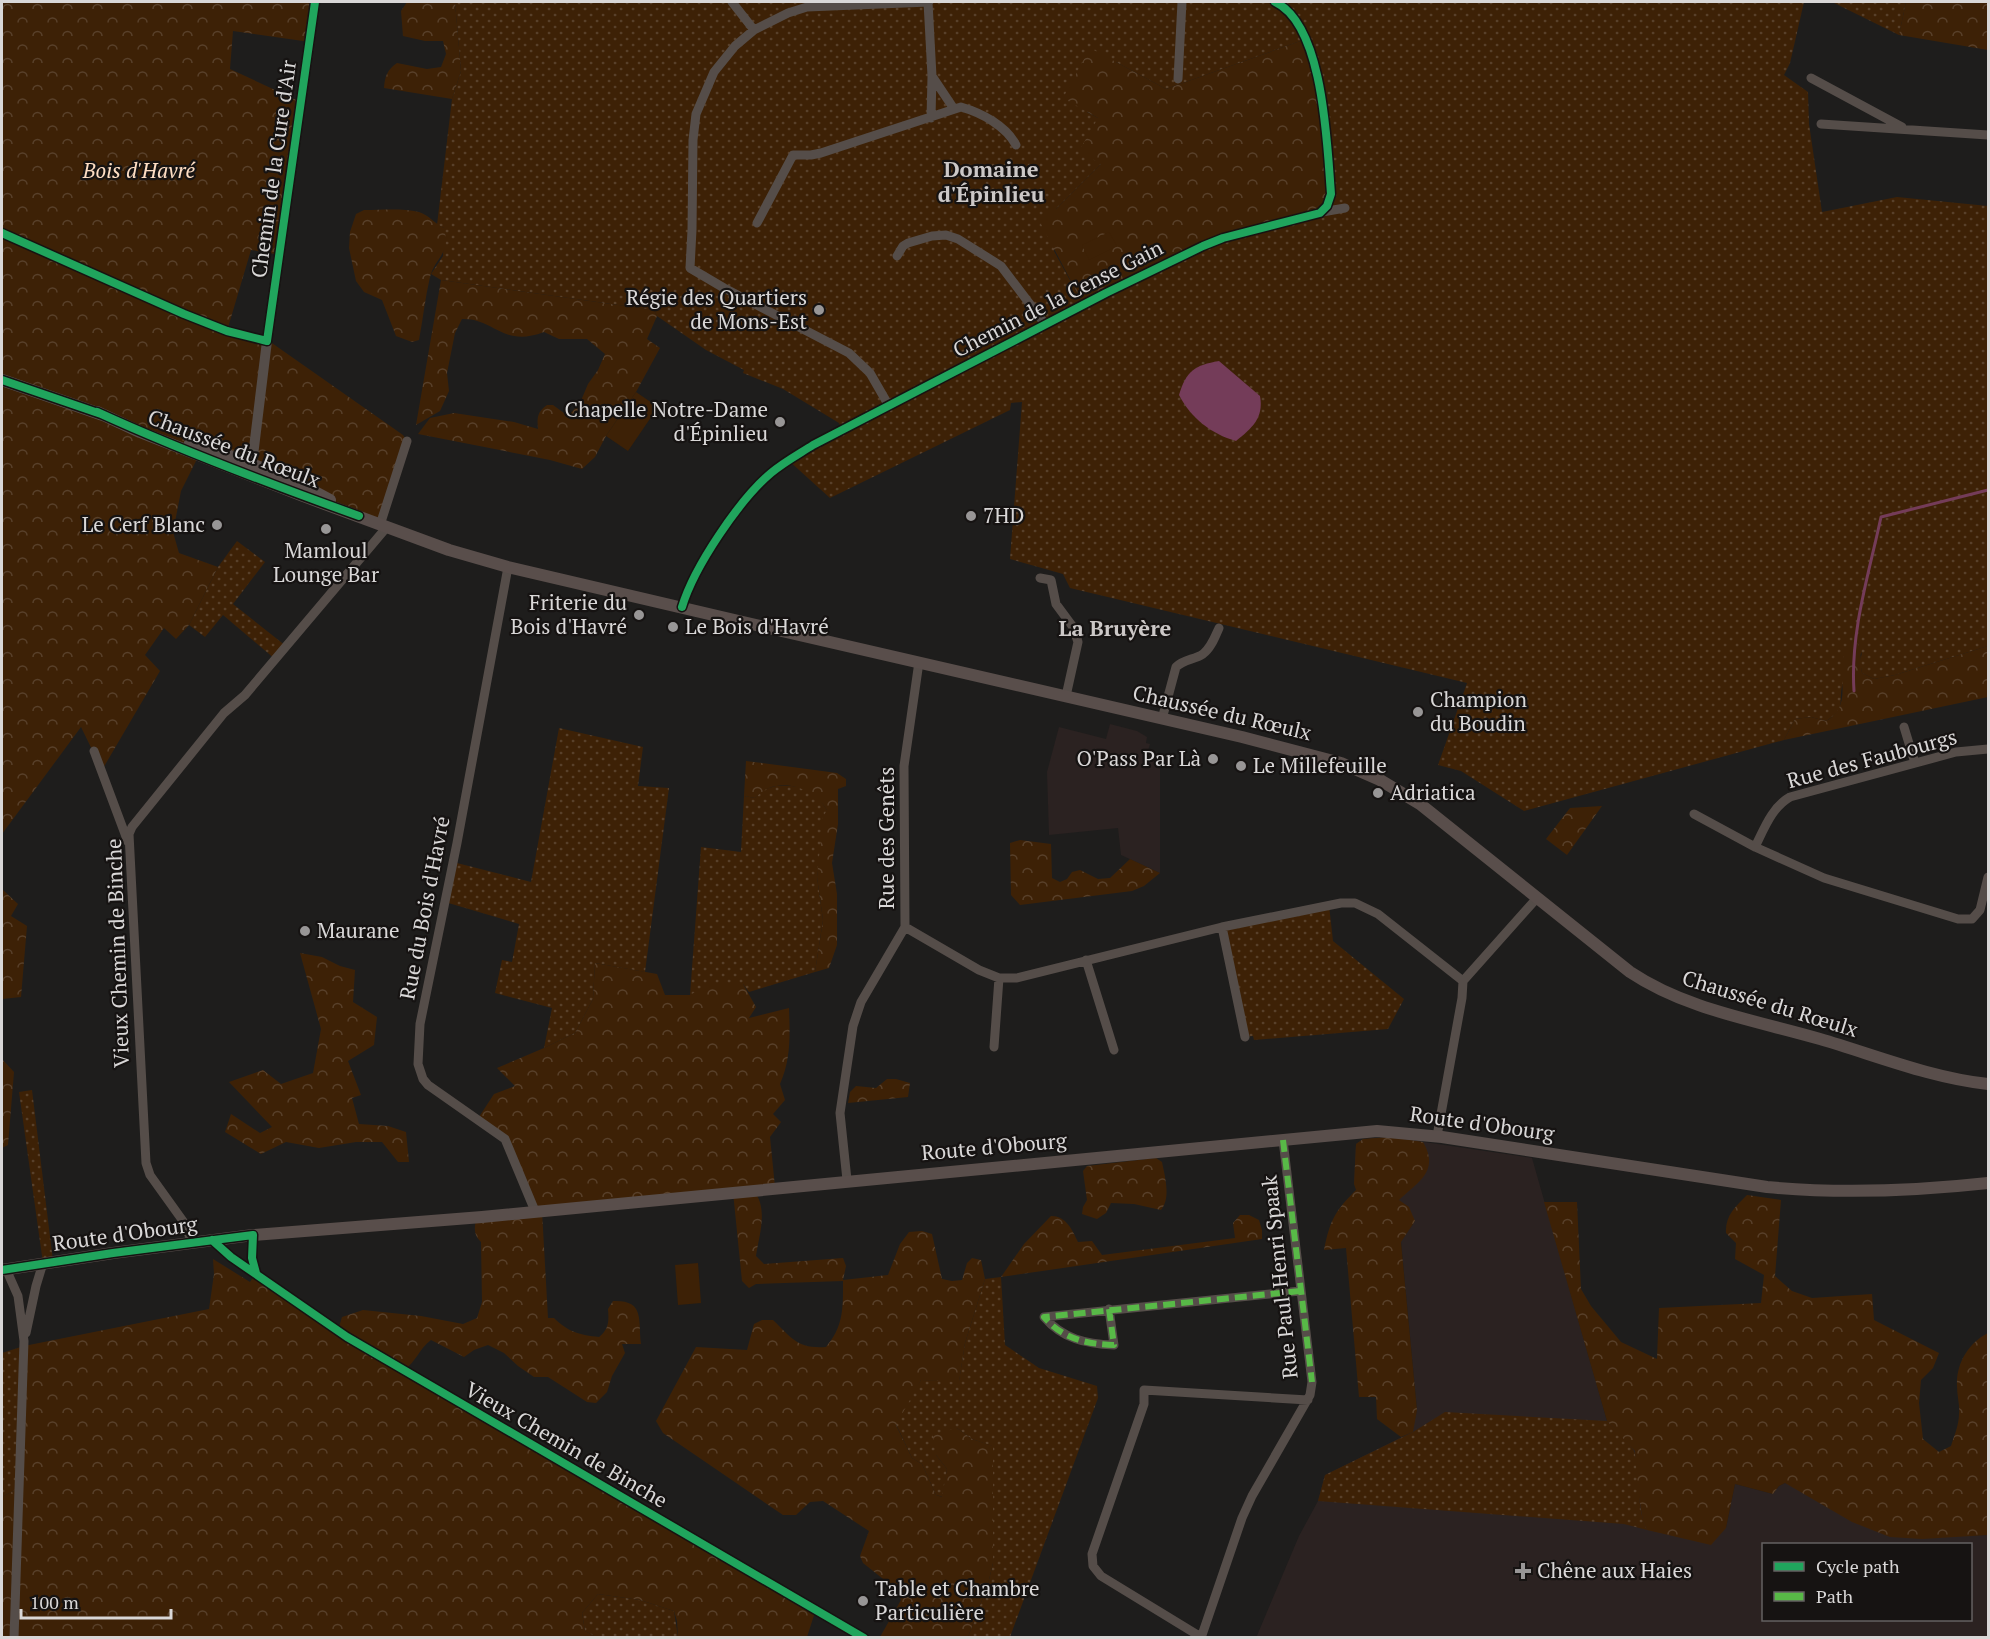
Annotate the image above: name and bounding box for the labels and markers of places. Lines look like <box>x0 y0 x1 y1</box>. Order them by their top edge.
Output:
place label: Régie des Quartiers de Mons-Est <box>626 283 807 335</box>
marker: Régie des Quartiers de Mons-Est <box>812 303 826 317</box>
place label: Chapelle Notre-Dame d'Épinlieu <box>565 395 768 447</box>
marker: Chapelle Notre-Dame d'Épinlieu <box>773 415 787 429</box>
place label: 7HD <box>983 501 1024 529</box>
marker: 7HD <box>964 509 978 523</box>
place label: Le Cerf Blanc <box>82 510 205 538</box>
marker: Le Cerf Blanc <box>210 518 224 532</box>
marker: Mamloul Lounge Bar <box>319 522 333 536</box>
place label: Mamloul Lounge Bar <box>273 536 379 588</box>
place label: Friterie du Bois d'Havré <box>510 588 627 640</box>
marker: Friterie du Bois d'Havré <box>632 608 646 622</box>
place label: Le Bois d'Havré <box>685 612 829 640</box>
marker: Le Bois d'Havré <box>666 620 680 634</box>
place label: Champion du Boudin <box>1430 685 1527 737</box>
marker: Champion du Boudin <box>1411 705 1425 719</box>
place label: O'Pass Par Là <box>1077 744 1201 772</box>
place label: Le Millefeuille <box>1253 751 1387 779</box>
marker: O'Pass Par Là <box>1206 752 1220 766</box>
marker: Le Millefeuille <box>1234 759 1248 773</box>
place label: Adriatica <box>1390 778 1476 806</box>
marker: Adriatica <box>1371 786 1385 800</box>
place label: Maurane <box>317 916 400 944</box>
marker: Maurane <box>298 924 312 938</box>
place label: Chêne aux Haies <box>1537 1556 1692 1584</box>
marker: Chêne aux Haies <box>1514 1562 1532 1580</box>
place label: Table et Chambre Particulière <box>875 1574 1040 1626</box>
marker: Table et Chambre Particulière <box>856 1594 870 1608</box>

